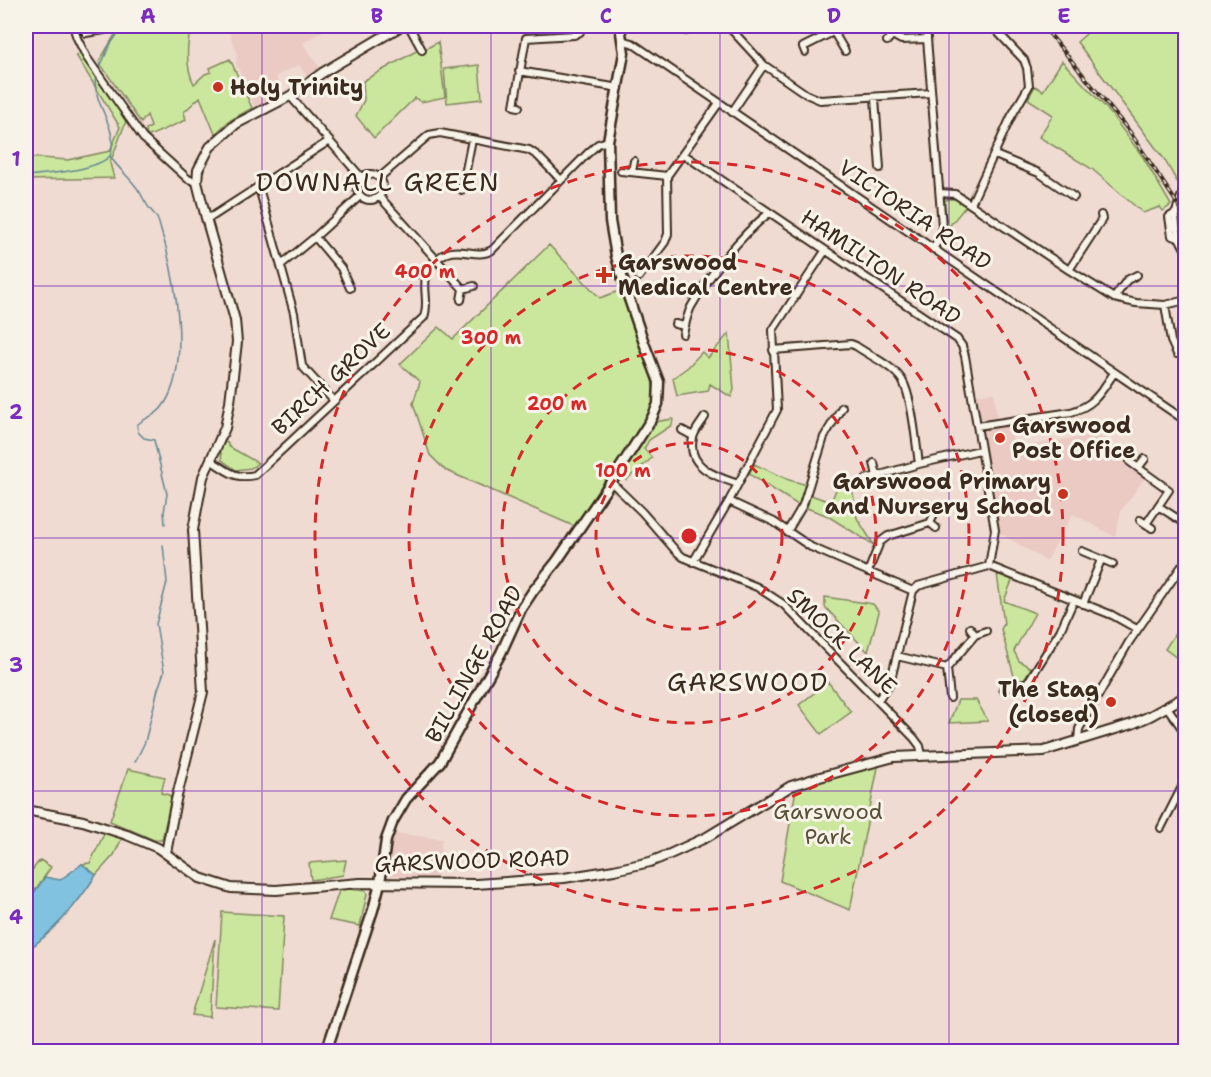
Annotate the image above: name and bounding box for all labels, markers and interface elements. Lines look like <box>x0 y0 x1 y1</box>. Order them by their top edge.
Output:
text: A <box>140 3 156 29</box>
text: B <box>371 3 383 29</box>
text: C <box>600 3 612 29</box>
text: D <box>827 3 841 29</box>
text: E <box>1057 3 1071 29</box>
place label: Holy Trinity <box>230 73 363 102</box>
marker: Holy Trinity <box>211 80 225 94</box>
text: 1 <box>11 146 21 172</box>
street label: VICTORIA ROAD <box>833 153 997 277</box>
district label: DOWNALL GREEN <box>256 164 500 199</box>
street label: HAMILTON ROAD <box>795 203 967 331</box>
place label: Garswood Medical Centre <box>618 248 793 302</box>
text: 400 m <box>395 260 456 284</box>
marker: Garswood Medical Centre <box>595 266 613 284</box>
street label: BIRCH GROVE <box>265 316 397 442</box>
text: 300 m <box>461 326 522 350</box>
text: 200 m <box>527 392 588 416</box>
text: 2 <box>9 399 23 425</box>
place label: Garswood Post Office <box>1012 411 1135 465</box>
marker: Garswood Post Office <box>993 431 1007 445</box>
text: 100 m <box>595 459 651 483</box>
place label: Garswood Primary and Nursery School <box>825 467 1051 521</box>
marker: Garswood Primary and Nursery School <box>1056 487 1070 501</box>
centre of rings <box>679 526 699 546</box>
street label: BILLINGE ROAD <box>419 580 529 748</box>
street label: SMOCK LANE <box>781 581 903 701</box>
text: 3 <box>9 652 23 678</box>
district label: GARSWOOD <box>667 664 829 699</box>
place label: The Stag (closed) <box>998 675 1099 729</box>
marker: The Stag (closed) <box>1104 695 1118 709</box>
park label: Garswood Park <box>773 797 883 851</box>
street label: GARSWOOD ROAD <box>374 843 570 879</box>
text: 4 <box>9 904 23 930</box>

